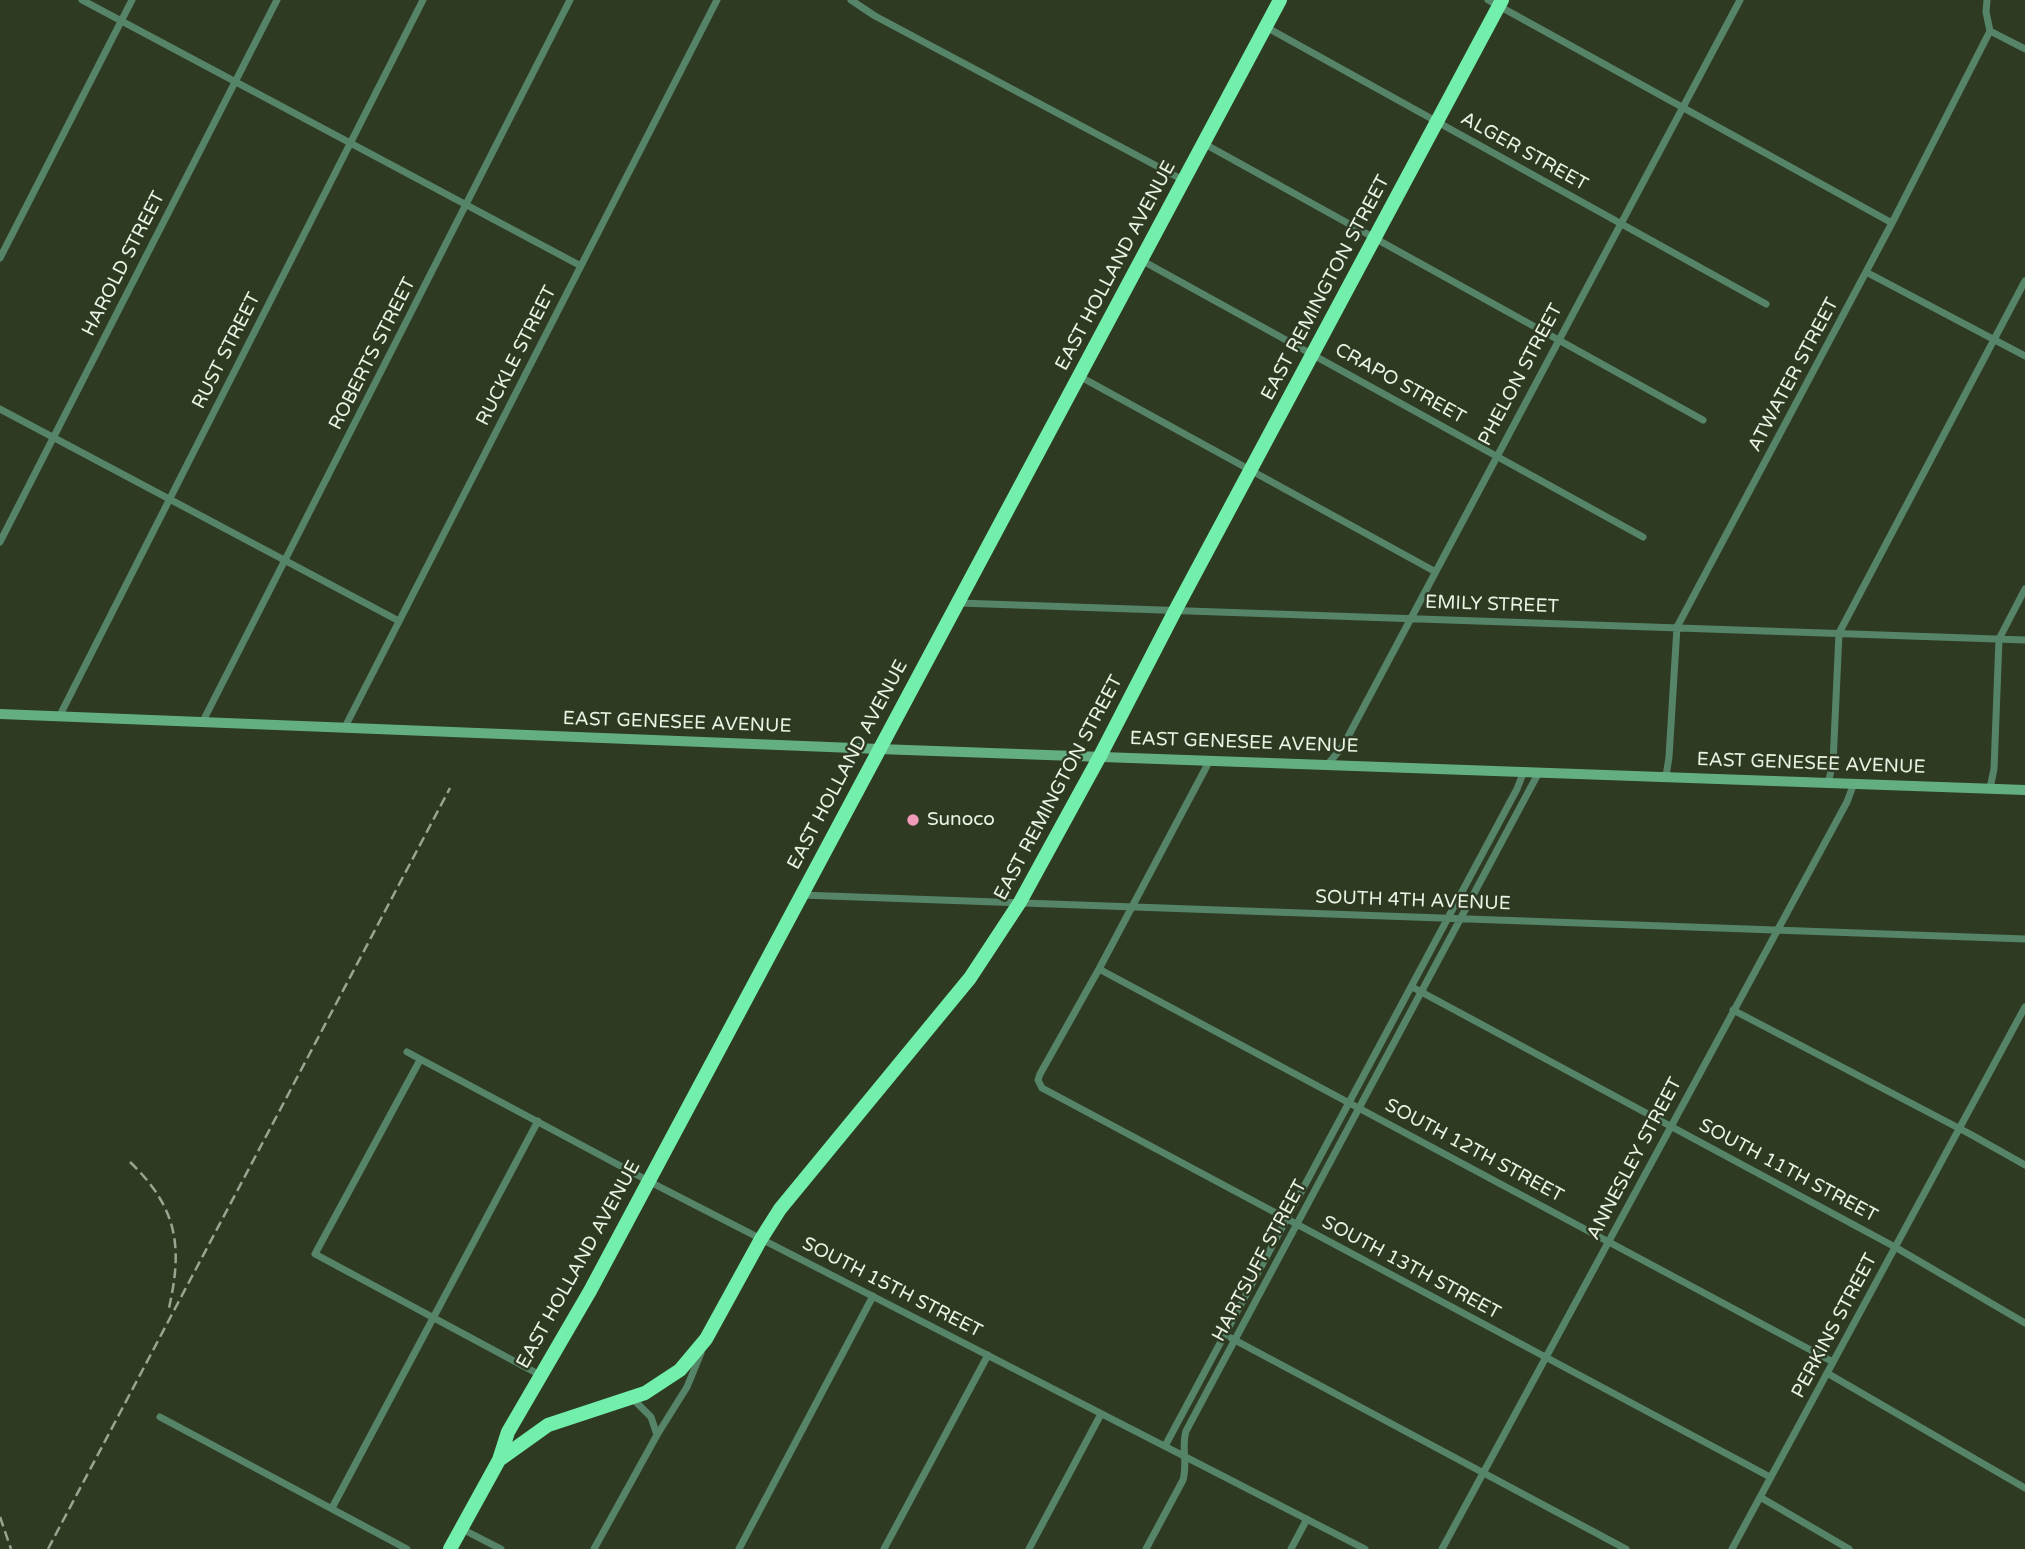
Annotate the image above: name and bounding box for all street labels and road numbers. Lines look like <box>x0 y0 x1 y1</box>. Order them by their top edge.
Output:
street label: ALGER STREET <box>1456 108 1592 196</box>
street label: EAST HOLLAND AVENUE <box>1051 157 1181 375</box>
street label: EAST REMINGTON STREET <box>1257 172 1395 404</box>
street label: HAROLD STREET <box>78 188 170 340</box>
street label: ROBERTS STREET <box>325 274 421 434</box>
street label: RUCKLE STREET <box>472 282 562 430</box>
street label: RUST STREET <box>188 289 266 413</box>
street label: ATWATER STREET <box>1744 294 1844 456</box>
street label: PHELON STREET <box>1474 300 1568 450</box>
street label: CRAPO STREET <box>1331 339 1469 429</box>
street label: EMILY STREET <box>1425 591 1559 619</box>
street label: EAST HOLLAND AVENUE <box>783 656 913 874</box>
street label: EAST REMINGTON STREET <box>990 672 1128 904</box>
street label: EAST GENESEE AVENUE <box>562 708 792 738</box>
street label: EAST GENESEE AVENUE <box>1129 728 1359 758</box>
street label: EAST GENESEE AVENUE <box>1696 749 1926 779</box>
street label: SOUTH 4TH AVENUE <box>1315 886 1511 916</box>
street label: ANNESLEY STREET <box>1583 1074 1687 1244</box>
street label: SOUTH 12TH STREET <box>1381 1094 1567 1208</box>
street label: SOUTH 11TH STREET <box>1695 1114 1881 1228</box>
street label: EAST HOLLAND AVENUE <box>512 1157 646 1373</box>
street label: HARTSUFF STREET <box>1208 1176 1312 1346</box>
street label: SOUTH 13TH STREET <box>1318 1211 1504 1325</box>
street label: SOUTH 15TH STREET <box>798 1233 986 1343</box>
street label: PERKINS STREET <box>1787 1250 1883 1402</box>

